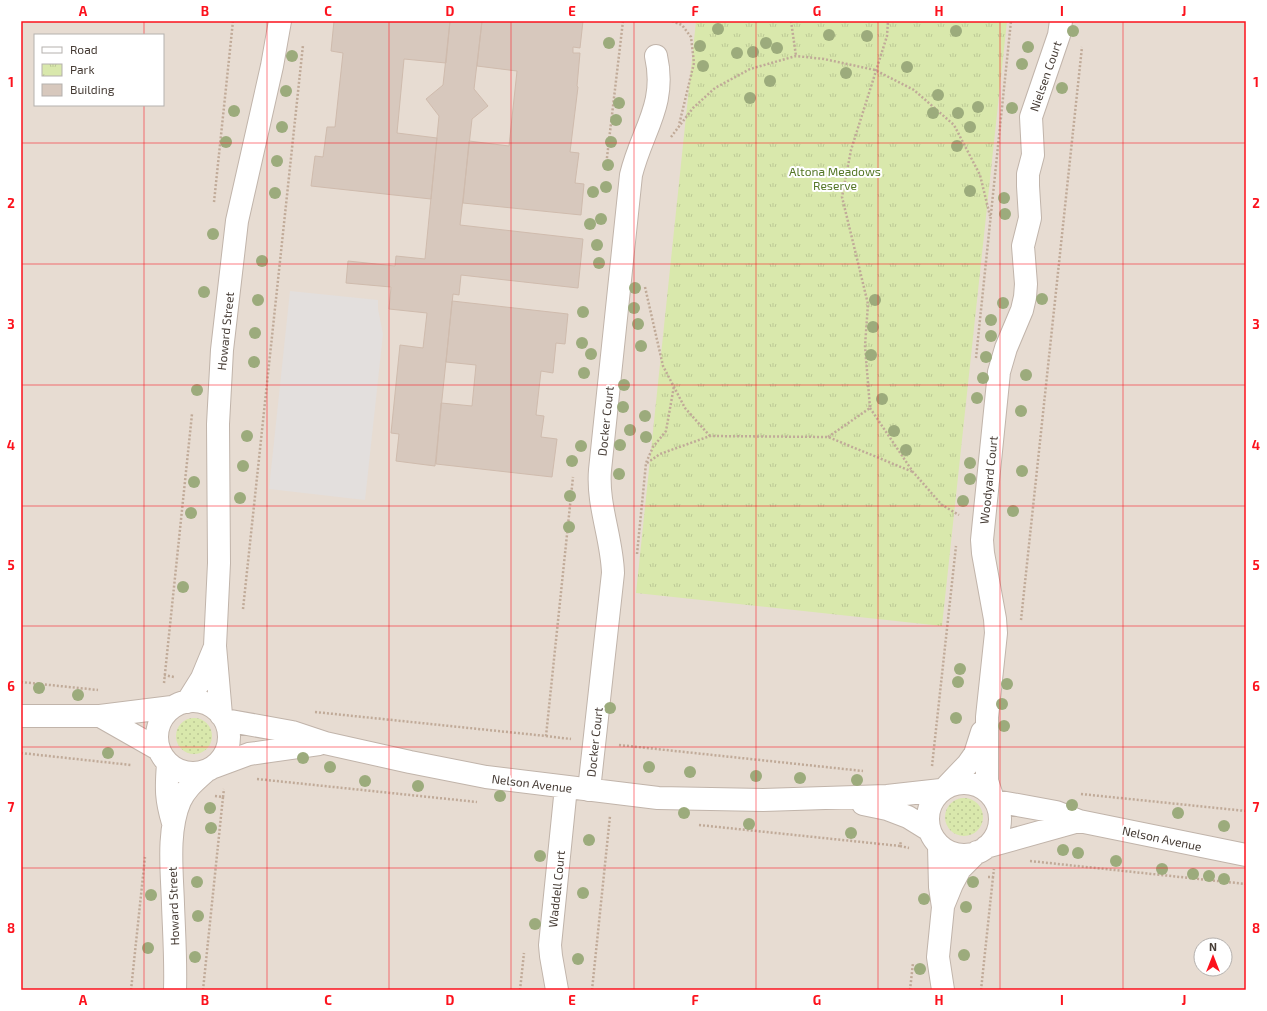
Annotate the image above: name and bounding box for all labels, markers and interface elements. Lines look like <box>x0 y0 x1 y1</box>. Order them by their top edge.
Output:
text: A <box>79 3 88 19</box>
text: B <box>201 3 209 19</box>
text: C <box>324 3 332 19</box>
text: D <box>446 3 455 19</box>
text: E <box>568 3 576 19</box>
text: F <box>691 3 699 19</box>
text: G <box>813 3 821 19</box>
text: H <box>935 3 944 19</box>
text: I <box>1060 3 1064 19</box>
text: J <box>1182 3 1186 19</box>
legend <box>34 34 164 106</box>
street label: Nielsen Court <box>1026 39 1064 113</box>
text: Road <box>70 42 98 56</box>
text: Park <box>70 62 95 76</box>
text: 1 <box>8 74 14 90</box>
text: 1 <box>1253 74 1259 90</box>
text: Building <box>70 82 115 96</box>
park label: Altona Meadows Reserve <box>789 164 881 192</box>
text: 2 <box>7 195 15 211</box>
text: 2 <box>1252 195 1260 211</box>
street label: Howard Street <box>214 291 236 371</box>
text: 3 <box>7 316 15 332</box>
text: 3 <box>1252 316 1260 332</box>
street label: Docker Court <box>594 385 616 457</box>
street label: Woodyard Court <box>976 435 1000 525</box>
text: 4 <box>7 437 15 453</box>
text: 4 <box>1252 437 1260 453</box>
text: 5 <box>7 557 15 573</box>
text: 5 <box>1252 557 1260 573</box>
text: 6 <box>7 678 15 694</box>
text: 6 <box>1252 678 1260 694</box>
street label: Docker Court <box>583 706 605 778</box>
street label: Nelson Avenue <box>491 771 573 795</box>
text: 7 <box>8 799 15 815</box>
text: 7 <box>1253 799 1260 815</box>
street label: Nelson Avenue <box>1121 823 1203 853</box>
street label: Waddell Court <box>545 849 567 928</box>
street label: Howard Street <box>165 866 181 946</box>
text: 8 <box>7 920 15 936</box>
text: 8 <box>1252 920 1260 936</box>
north arrow <box>1193 937 1233 977</box>
text: N <box>1209 940 1217 953</box>
text: A <box>79 992 88 1008</box>
text: B <box>201 992 209 1008</box>
text: C <box>324 992 332 1008</box>
text: D <box>446 992 455 1008</box>
text: E <box>568 992 576 1008</box>
text: F <box>691 992 699 1008</box>
text: G <box>813 992 821 1008</box>
text: H <box>935 992 944 1008</box>
text: I <box>1060 992 1064 1008</box>
text: J <box>1182 992 1186 1008</box>

